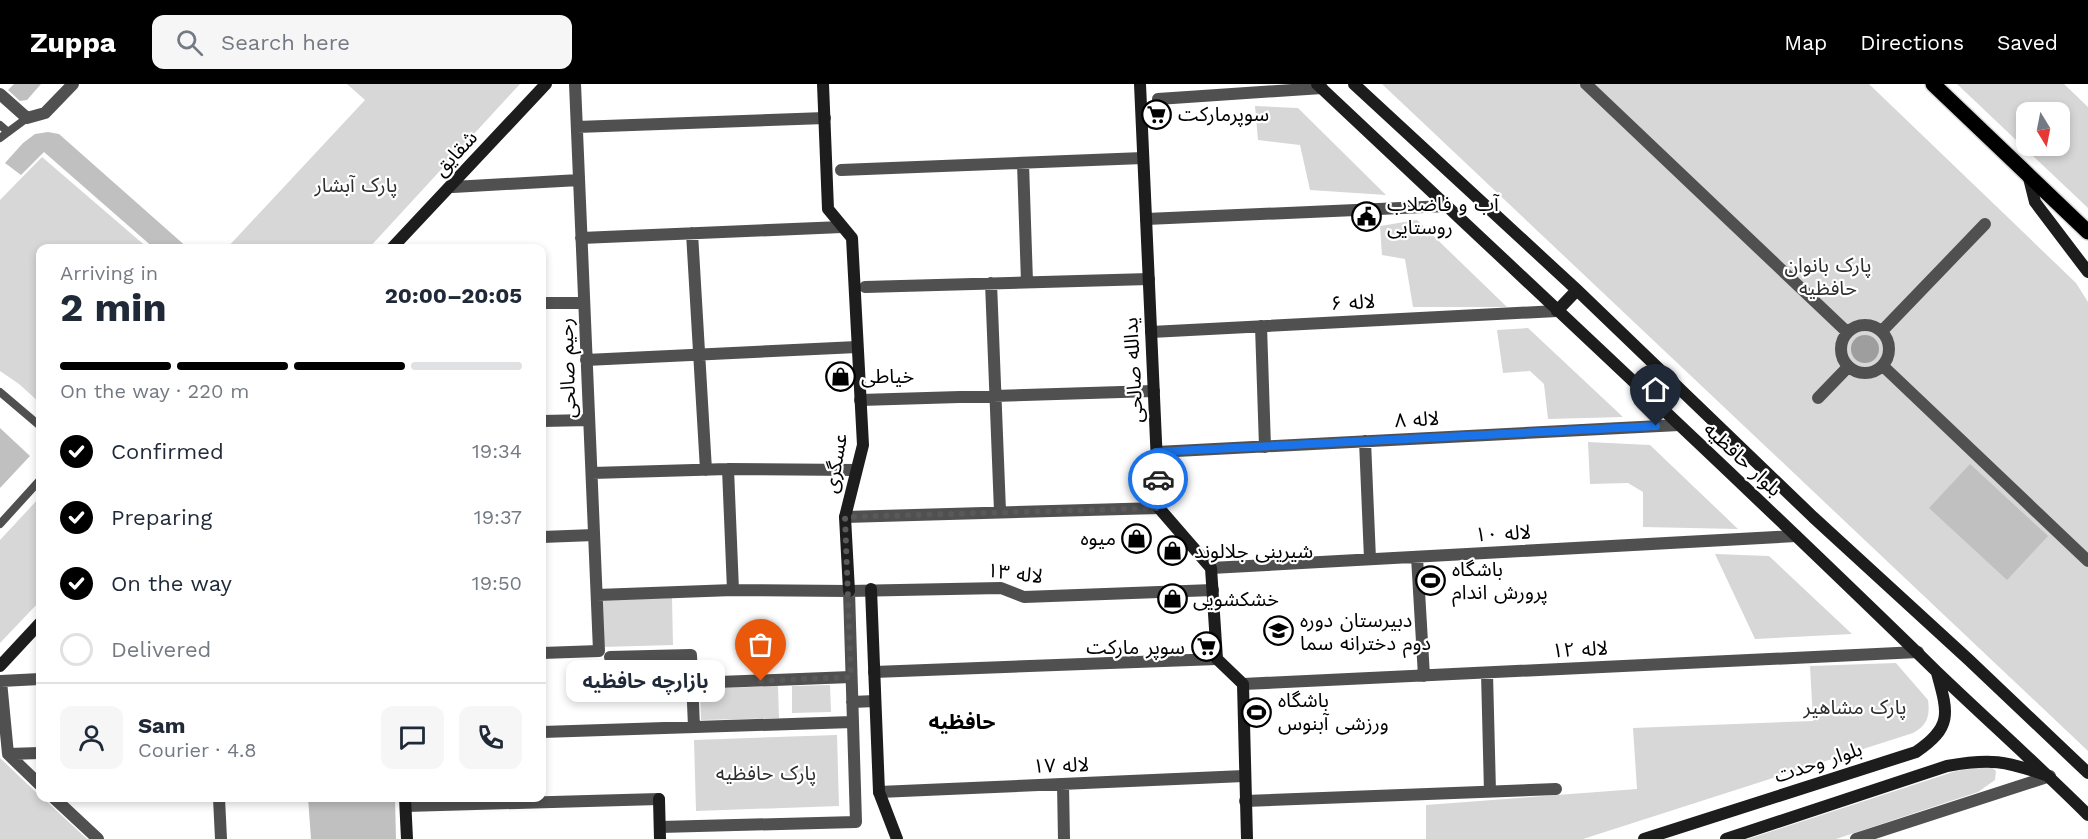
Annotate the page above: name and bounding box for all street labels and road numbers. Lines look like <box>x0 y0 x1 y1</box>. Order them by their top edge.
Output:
street label: شقایق <box>428 125 483 181</box>
street label: لاله ۶ <box>1330 289 1376 315</box>
street label: رحیم صالحی <box>553 317 584 419</box>
street label: یدالله صالحی <box>1118 317 1148 423</box>
street label: لاله ۸ <box>1394 406 1440 432</box>
street label: بلوار حافظیه <box>1699 417 1787 501</box>
street label: عسگری <box>818 431 852 495</box>
street label: لاله ۱۰ <box>1474 520 1532 546</box>
street label: لاله ۱۳ <box>986 558 1044 588</box>
street label: لاله ۱۲ <box>1551 636 1609 662</box>
street label: بلوار وحدت <box>1771 737 1865 787</box>
street label: لاله ۱۷ <box>1032 752 1090 778</box>

